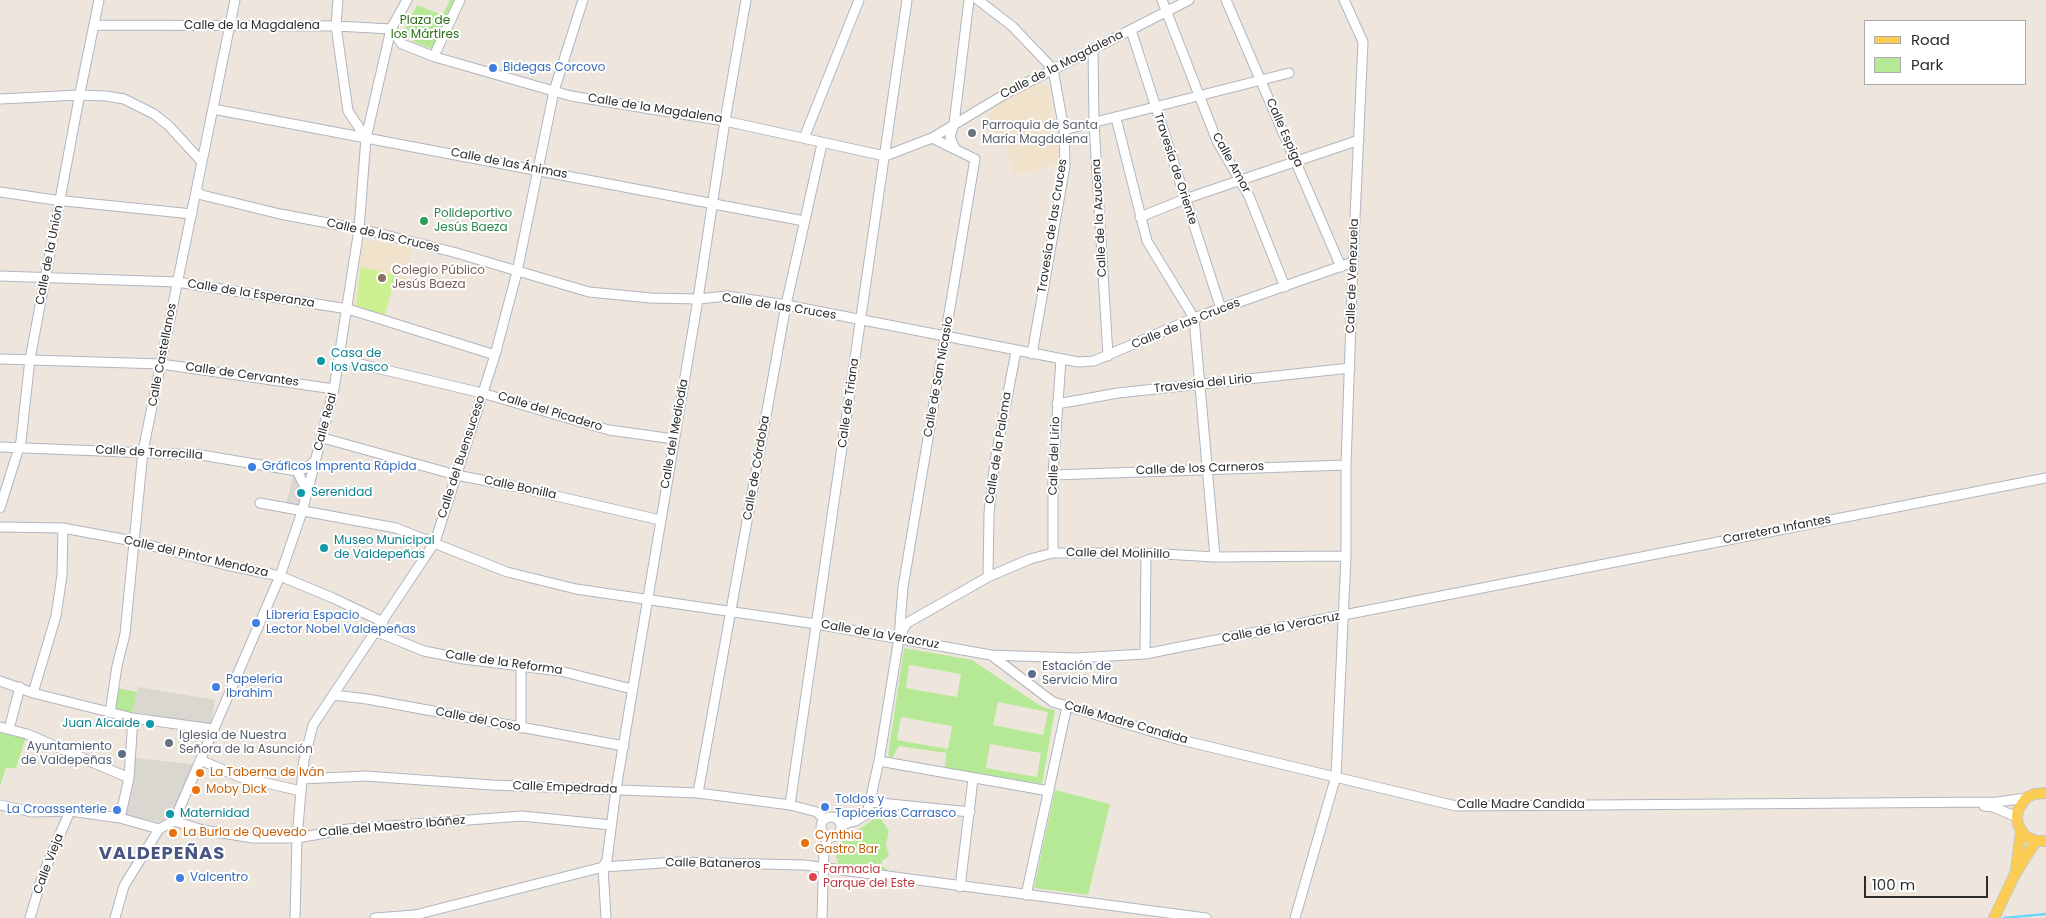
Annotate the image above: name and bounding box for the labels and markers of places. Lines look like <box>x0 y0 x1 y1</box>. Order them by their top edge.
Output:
place label: Bidegas Corcovo <box>503 61 605 75</box>
marker: Bidegas Corcovo <box>487 62 499 74</box>
place label: Parroquia de Santa María Magdalena <box>982 119 1098 147</box>
marker: Parroquia de Santa María Magdalena <box>966 127 978 139</box>
place label: Polideportivo Jesús Baeza <box>434 207 512 235</box>
marker: Polideportivo Jesús Baeza <box>418 215 430 227</box>
place label: Colegio Público Jesús Baeza <box>392 264 485 292</box>
marker: Colegio Público Jesús Baeza <box>376 272 388 284</box>
place label: Casa de los Vasco <box>331 347 389 375</box>
marker: Casa de los Vasco <box>315 355 327 367</box>
place label: Gráficos Imprenta Rápida <box>262 460 417 474</box>
marker: Gráficos Imprenta Rápida <box>246 461 258 473</box>
place label: Serenidad <box>311 486 372 500</box>
marker: Serenidad <box>295 487 307 499</box>
place label: Museo Municipal de Valdepeñas <box>334 534 435 562</box>
marker: Museo Municipal de Valdepeñas <box>318 542 330 554</box>
place label: Librería Espacio Lector Nobel Valdepeñas <box>266 609 416 637</box>
marker: Librería Espacio Lector Nobel Valdepeñas <box>250 617 262 629</box>
place label: Estación de Servicio Mira <box>1042 660 1118 688</box>
marker: Estación de Servicio Mira <box>1026 668 1038 680</box>
place label: Papelería Ibrahim <box>226 673 283 701</box>
marker: Papelería Ibrahim <box>210 681 222 693</box>
place label: Juan Alcaide <box>62 717 140 731</box>
marker: Juan Alcaide <box>144 718 156 730</box>
place label: Iglesia de Nuestra Señora de la Asunción <box>179 729 313 757</box>
marker: Iglesia de Nuestra Señora de la Asunción <box>163 737 175 749</box>
place label: Ayuntamiento de Valdepeñas <box>21 740 112 768</box>
marker: Ayuntamiento de Valdepeñas <box>116 748 128 760</box>
place label: La Taberna de Iván <box>210 766 324 780</box>
marker: La Taberna de Iván <box>194 767 206 779</box>
place label: Moby Dick <box>206 783 267 797</box>
marker: Moby Dick <box>190 784 202 796</box>
place label: Toldos y Tapicerías Carrasco <box>835 793 956 821</box>
marker: Toldos y Tapicerías Carrasco <box>819 801 831 813</box>
place label: La Croassenterie <box>7 803 107 817</box>
marker: La Croassenterie <box>111 804 123 816</box>
place label: Maternidad <box>180 807 250 821</box>
marker: Maternidad <box>164 808 176 820</box>
place label: La Burla de Quevedo <box>183 826 307 840</box>
marker: La Burla de Quevedo <box>167 827 179 839</box>
place label: Cynthia Gastro Bar <box>815 829 878 857</box>
marker: Cynthia Gastro Bar <box>799 837 811 849</box>
place label: Farmacia Parque del Este <box>823 863 915 891</box>
place label: Valcentro <box>190 871 248 885</box>
marker: Farmacia Parque del Este <box>807 871 819 883</box>
marker: Valcentro <box>174 872 186 884</box>

